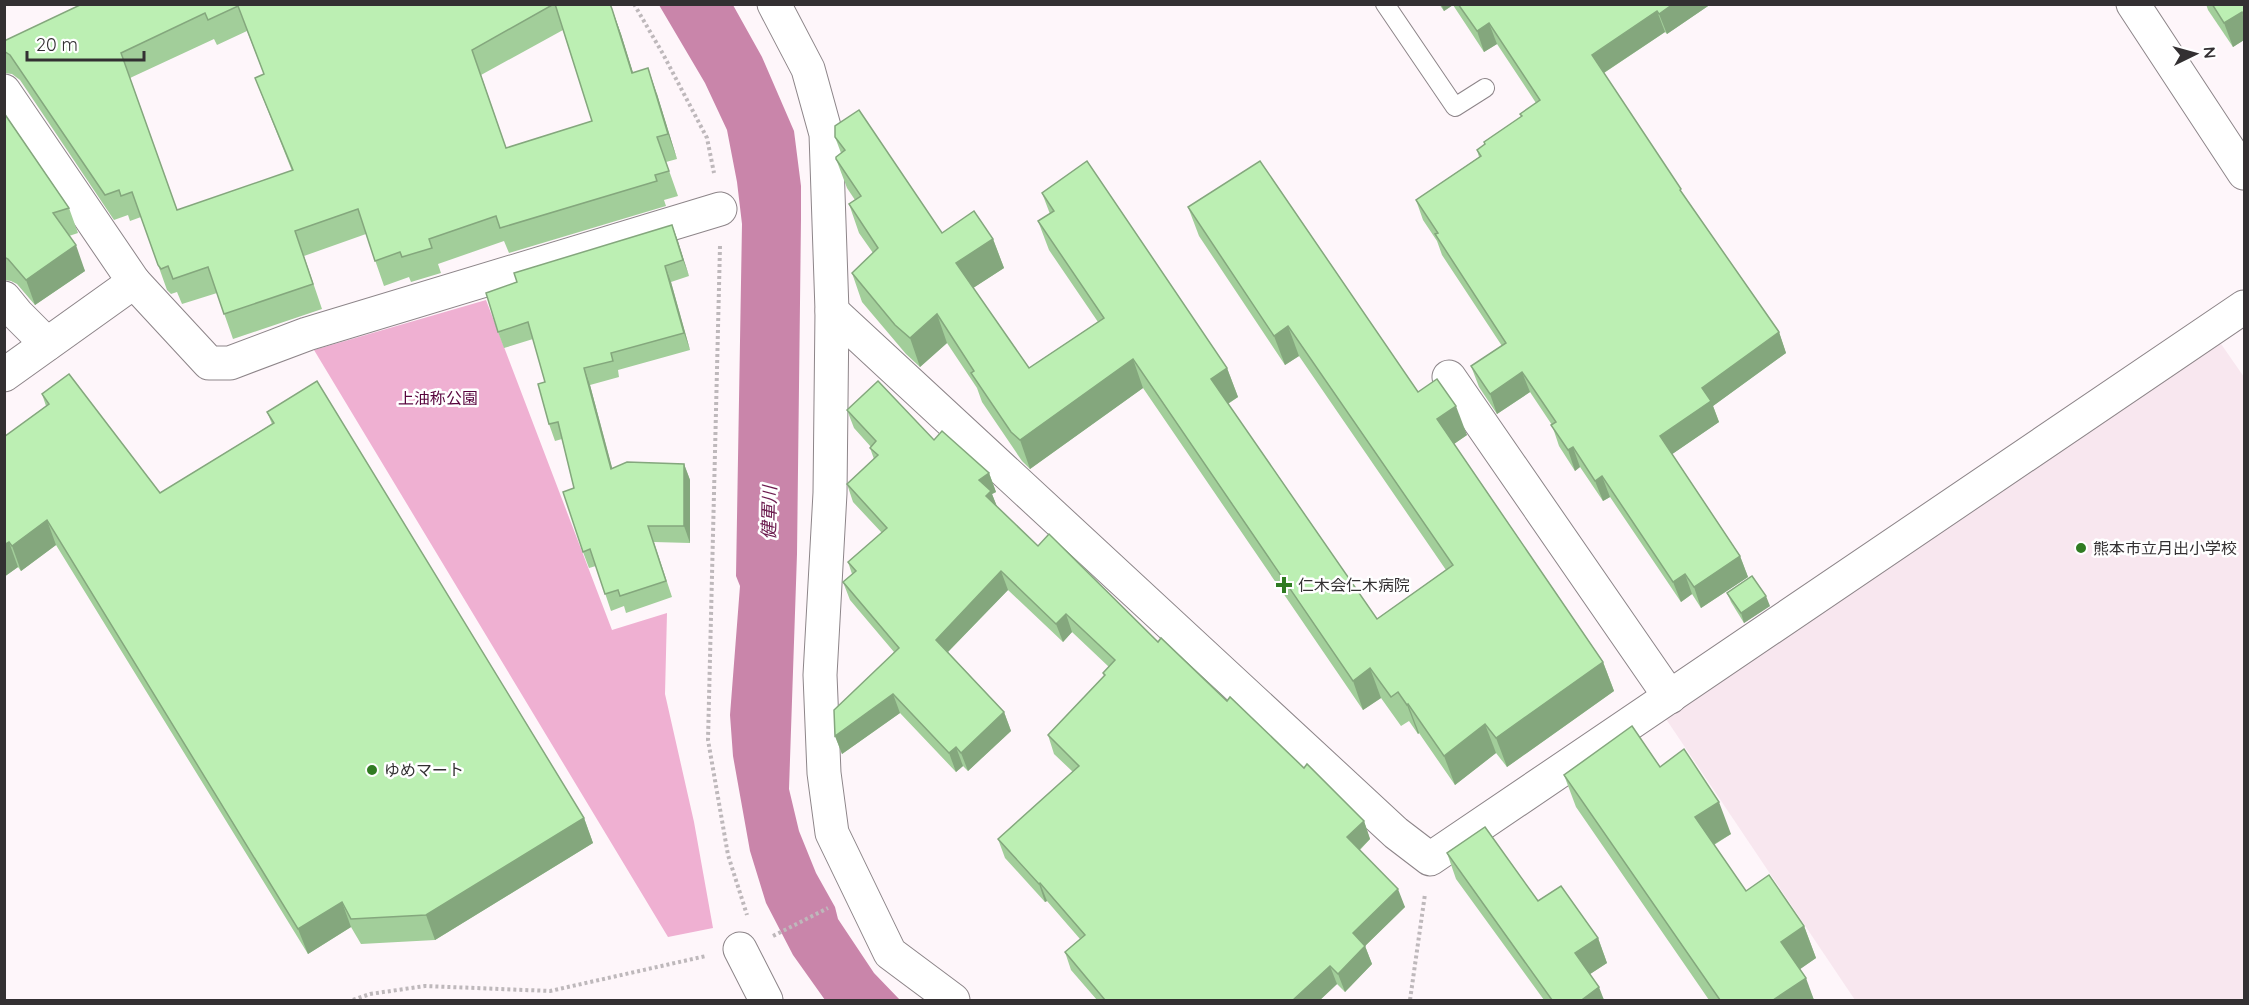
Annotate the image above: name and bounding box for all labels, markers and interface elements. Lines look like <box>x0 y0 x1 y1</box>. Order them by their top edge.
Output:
scale bar <box>27 24 144 62</box>
north arrow <box>2165 24 2225 84</box>
text: 20 m <box>36 33 78 56</box>
text: N <box>2199 46 2220 59</box>
park label: 上油称公園 <box>398 388 478 408</box>
water label: 健軍川 <box>757 484 781 540</box>
place label: 熊本市立月出小学校 <box>2093 538 2237 558</box>
marker: 熊本市立月出小学校 <box>2074 541 2088 555</box>
place label: 仁木会仁木病院 <box>1298 575 1410 595</box>
marker: 仁木会仁木病院 <box>1275 576 1293 594</box>
place label: ゆめマート <box>384 760 464 780</box>
marker: ゆめマート <box>365 763 379 777</box>

